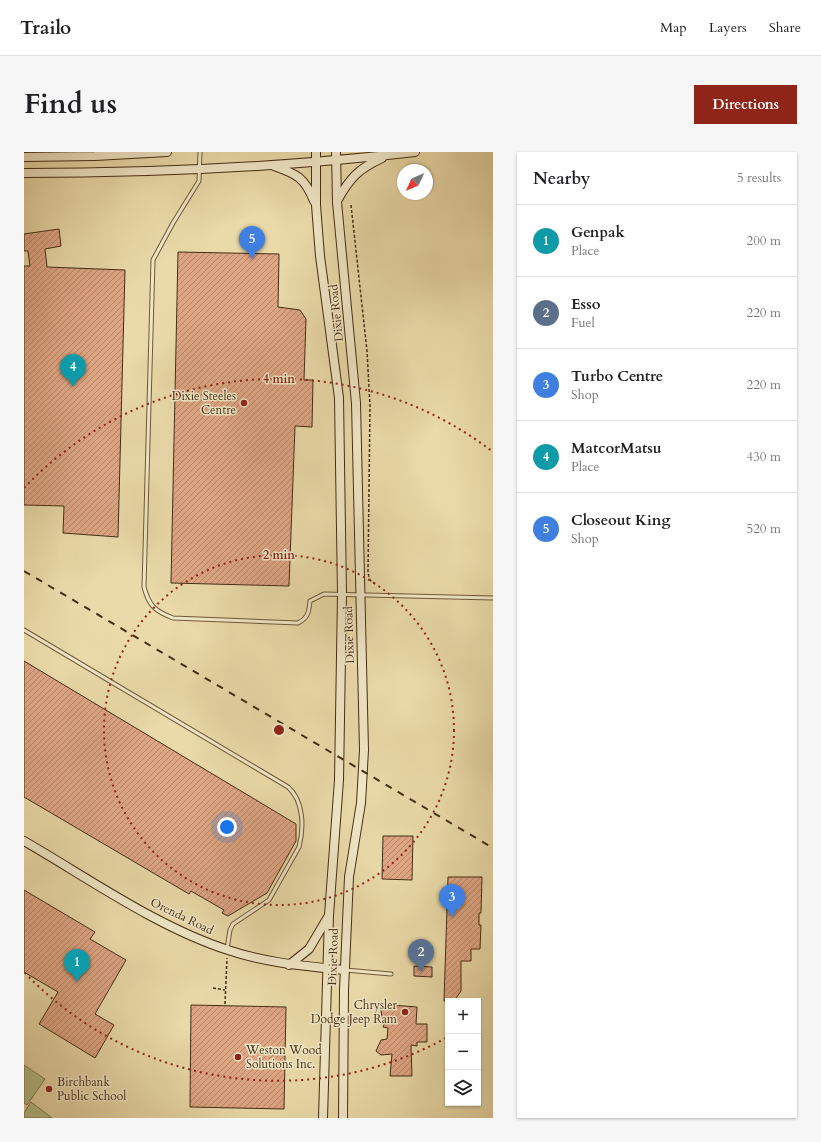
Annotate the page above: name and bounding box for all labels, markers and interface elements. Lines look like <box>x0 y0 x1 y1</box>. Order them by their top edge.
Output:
text: Trailo <box>20 15 71 41</box>
text: Map <box>660 18 687 37</box>
text: Layers <box>709 18 747 37</box>
text: Share <box>769 18 801 37</box>
text: Find us <box>24 85 117 123</box>
button: Directions <box>694 85 797 124</box>
north arrow <box>397 164 433 200</box>
text: Nearby <box>533 167 590 190</box>
text: 5 results <box>737 169 781 187</box>
text: Genpak <box>571 222 625 242</box>
pin: 5 <box>239 226 265 259</box>
text: 1 <box>543 232 549 250</box>
text: 200 m <box>747 232 781 250</box>
text: Place <box>571 242 599 260</box>
street label: Dixie Road <box>325 283 347 342</box>
text: Esso <box>571 294 600 314</box>
text: 2 <box>543 304 549 322</box>
text: 220 m <box>747 304 781 322</box>
text: Fuel <box>571 314 595 332</box>
pin: 4 <box>60 354 86 387</box>
text: Turbo Centre <box>571 366 663 386</box>
text: 4 min <box>263 371 295 387</box>
text: 3 <box>543 376 549 394</box>
text: 220 m <box>747 376 781 394</box>
text: Shop <box>571 386 599 404</box>
place label: Dixie Steeles Centre <box>172 388 236 418</box>
marker: Dixie Steeles Centre <box>239 398 249 408</box>
text: MatcorMatsu <box>571 438 662 458</box>
text: 4 <box>543 448 549 466</box>
text: 430 m <box>747 448 781 466</box>
text: Place <box>571 458 599 476</box>
text: Closeout King <box>571 510 670 530</box>
text: 5 <box>543 520 549 538</box>
text: 520 m <box>747 520 781 538</box>
text: Shop <box>571 530 599 548</box>
text: 2 min <box>263 547 295 563</box>
street label: Dixie Road <box>340 605 358 664</box>
centre of rings <box>272 723 286 737</box>
your location <box>217 817 237 837</box>
pin: 3 <box>439 884 465 917</box>
street label: Orenda Road <box>148 894 217 938</box>
street label: Dixie Road <box>324 927 342 986</box>
pin: 2 <box>408 939 434 972</box>
pin: 1 <box>64 949 90 982</box>
place label: Chrysler Dodge Jeep Ram <box>311 997 398 1027</box>
map controls <box>445 998 481 1106</box>
button: + <box>445 998 481 1034</box>
marker: Chrysler Dodge Jeep Ram <box>400 1007 410 1017</box>
button: − <box>445 1034 481 1070</box>
place label: Weston Wood Solutions Inc. <box>245 1042 322 1072</box>
marker: Weston Wood Solutions Inc. <box>233 1052 243 1062</box>
button: layers <box>445 1070 481 1106</box>
place label: Birchbank Public School <box>57 1074 126 1104</box>
marker: Birchbank Public School <box>44 1084 54 1094</box>

